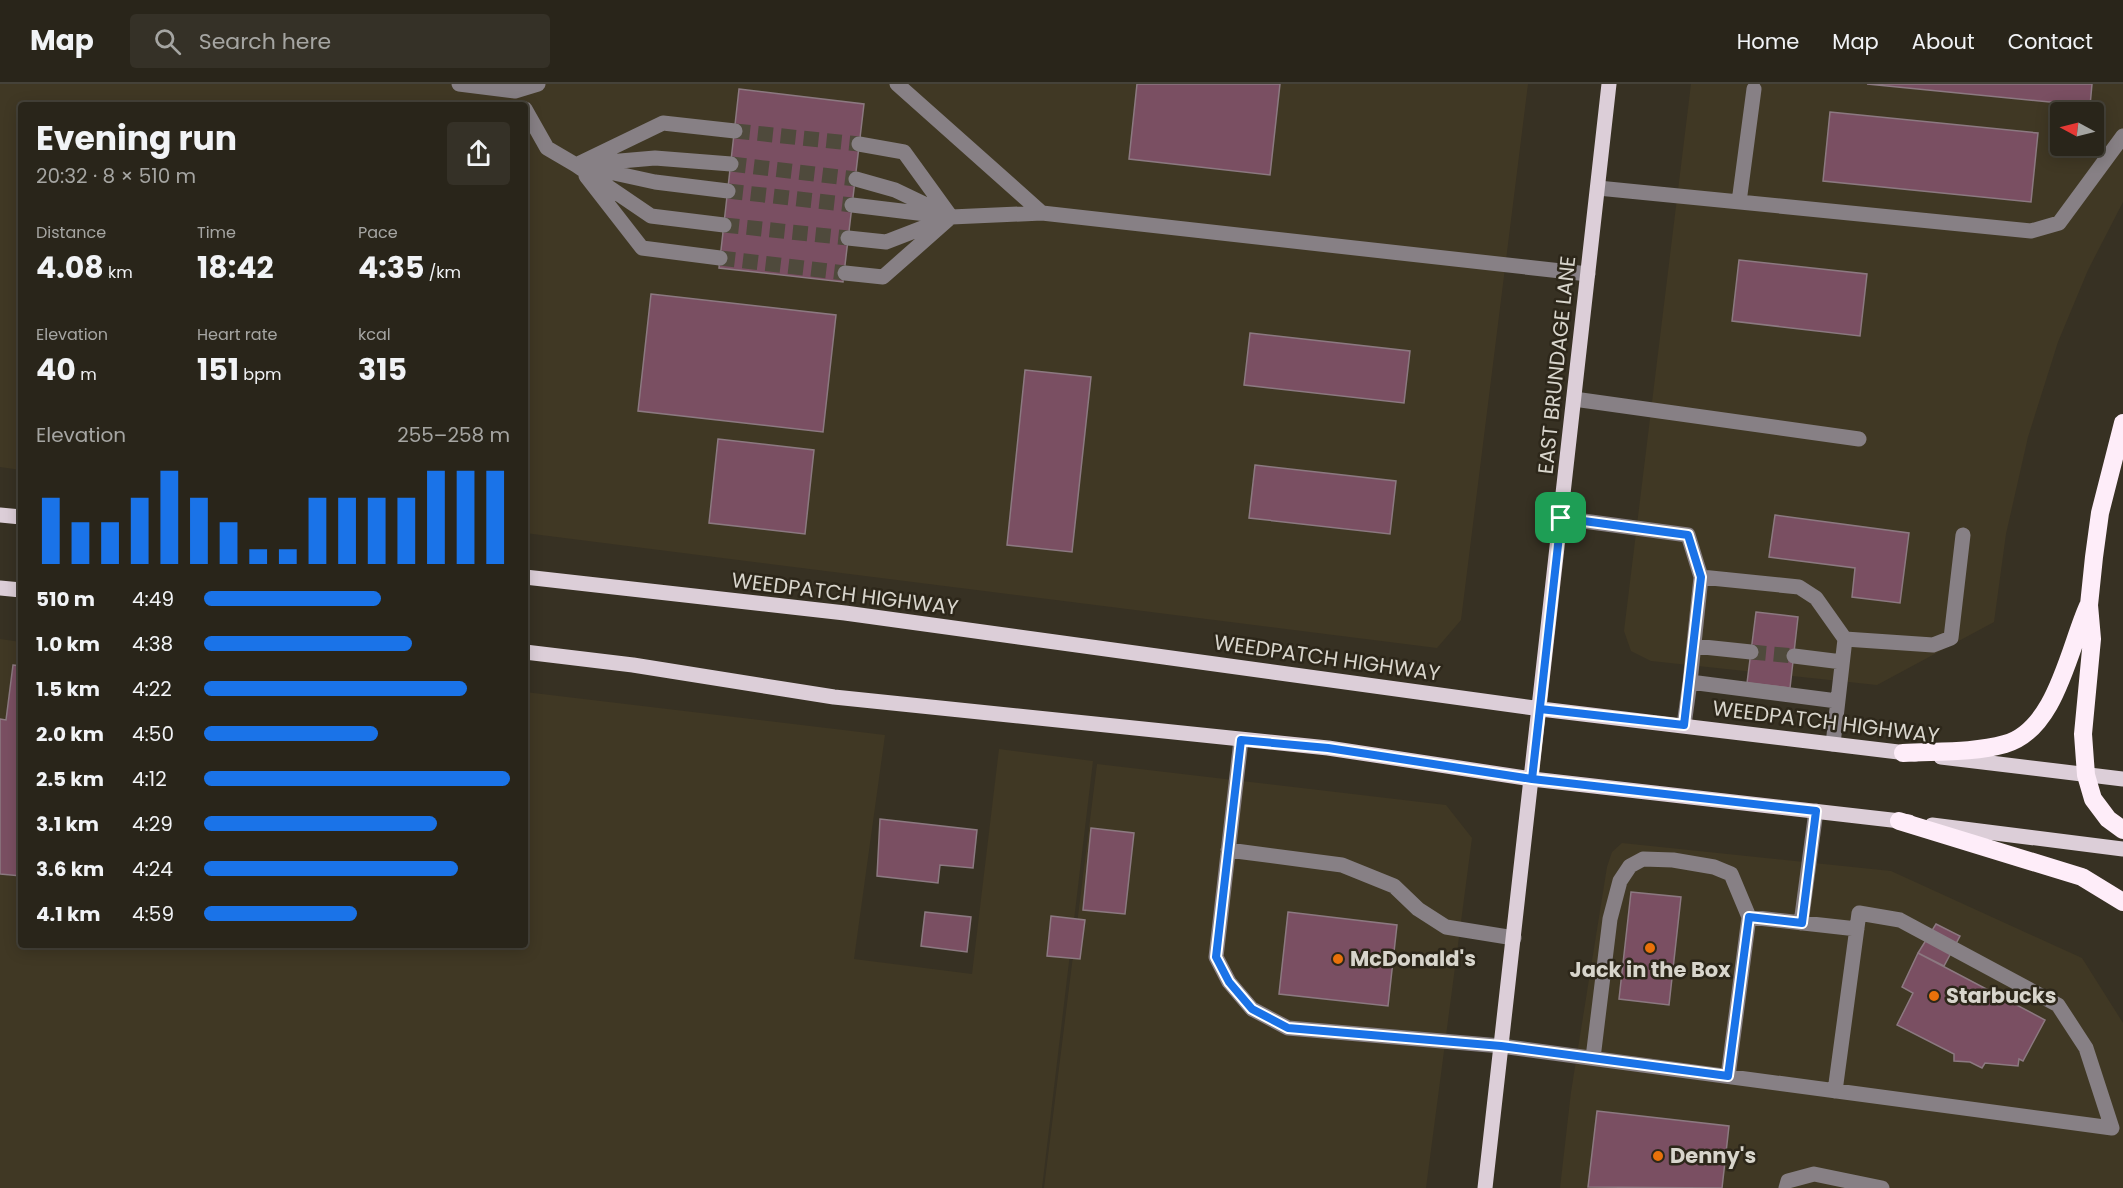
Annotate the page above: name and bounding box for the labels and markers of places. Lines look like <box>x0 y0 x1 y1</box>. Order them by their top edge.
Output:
pin <box>1535 492 1586 543</box>
marker: Jack in the Box <box>1643 941 1657 955</box>
place label: McDonald's <box>1350 944 1476 973</box>
marker: McDonald's <box>1331 952 1345 966</box>
place label: Jack in the Box <box>1570 955 1731 984</box>
place label: Starbucks <box>1946 981 2057 1010</box>
marker: Starbucks <box>1927 989 1941 1003</box>
place label: Denny's <box>1670 1141 1756 1170</box>
marker: Denny's <box>1651 1149 1665 1163</box>

